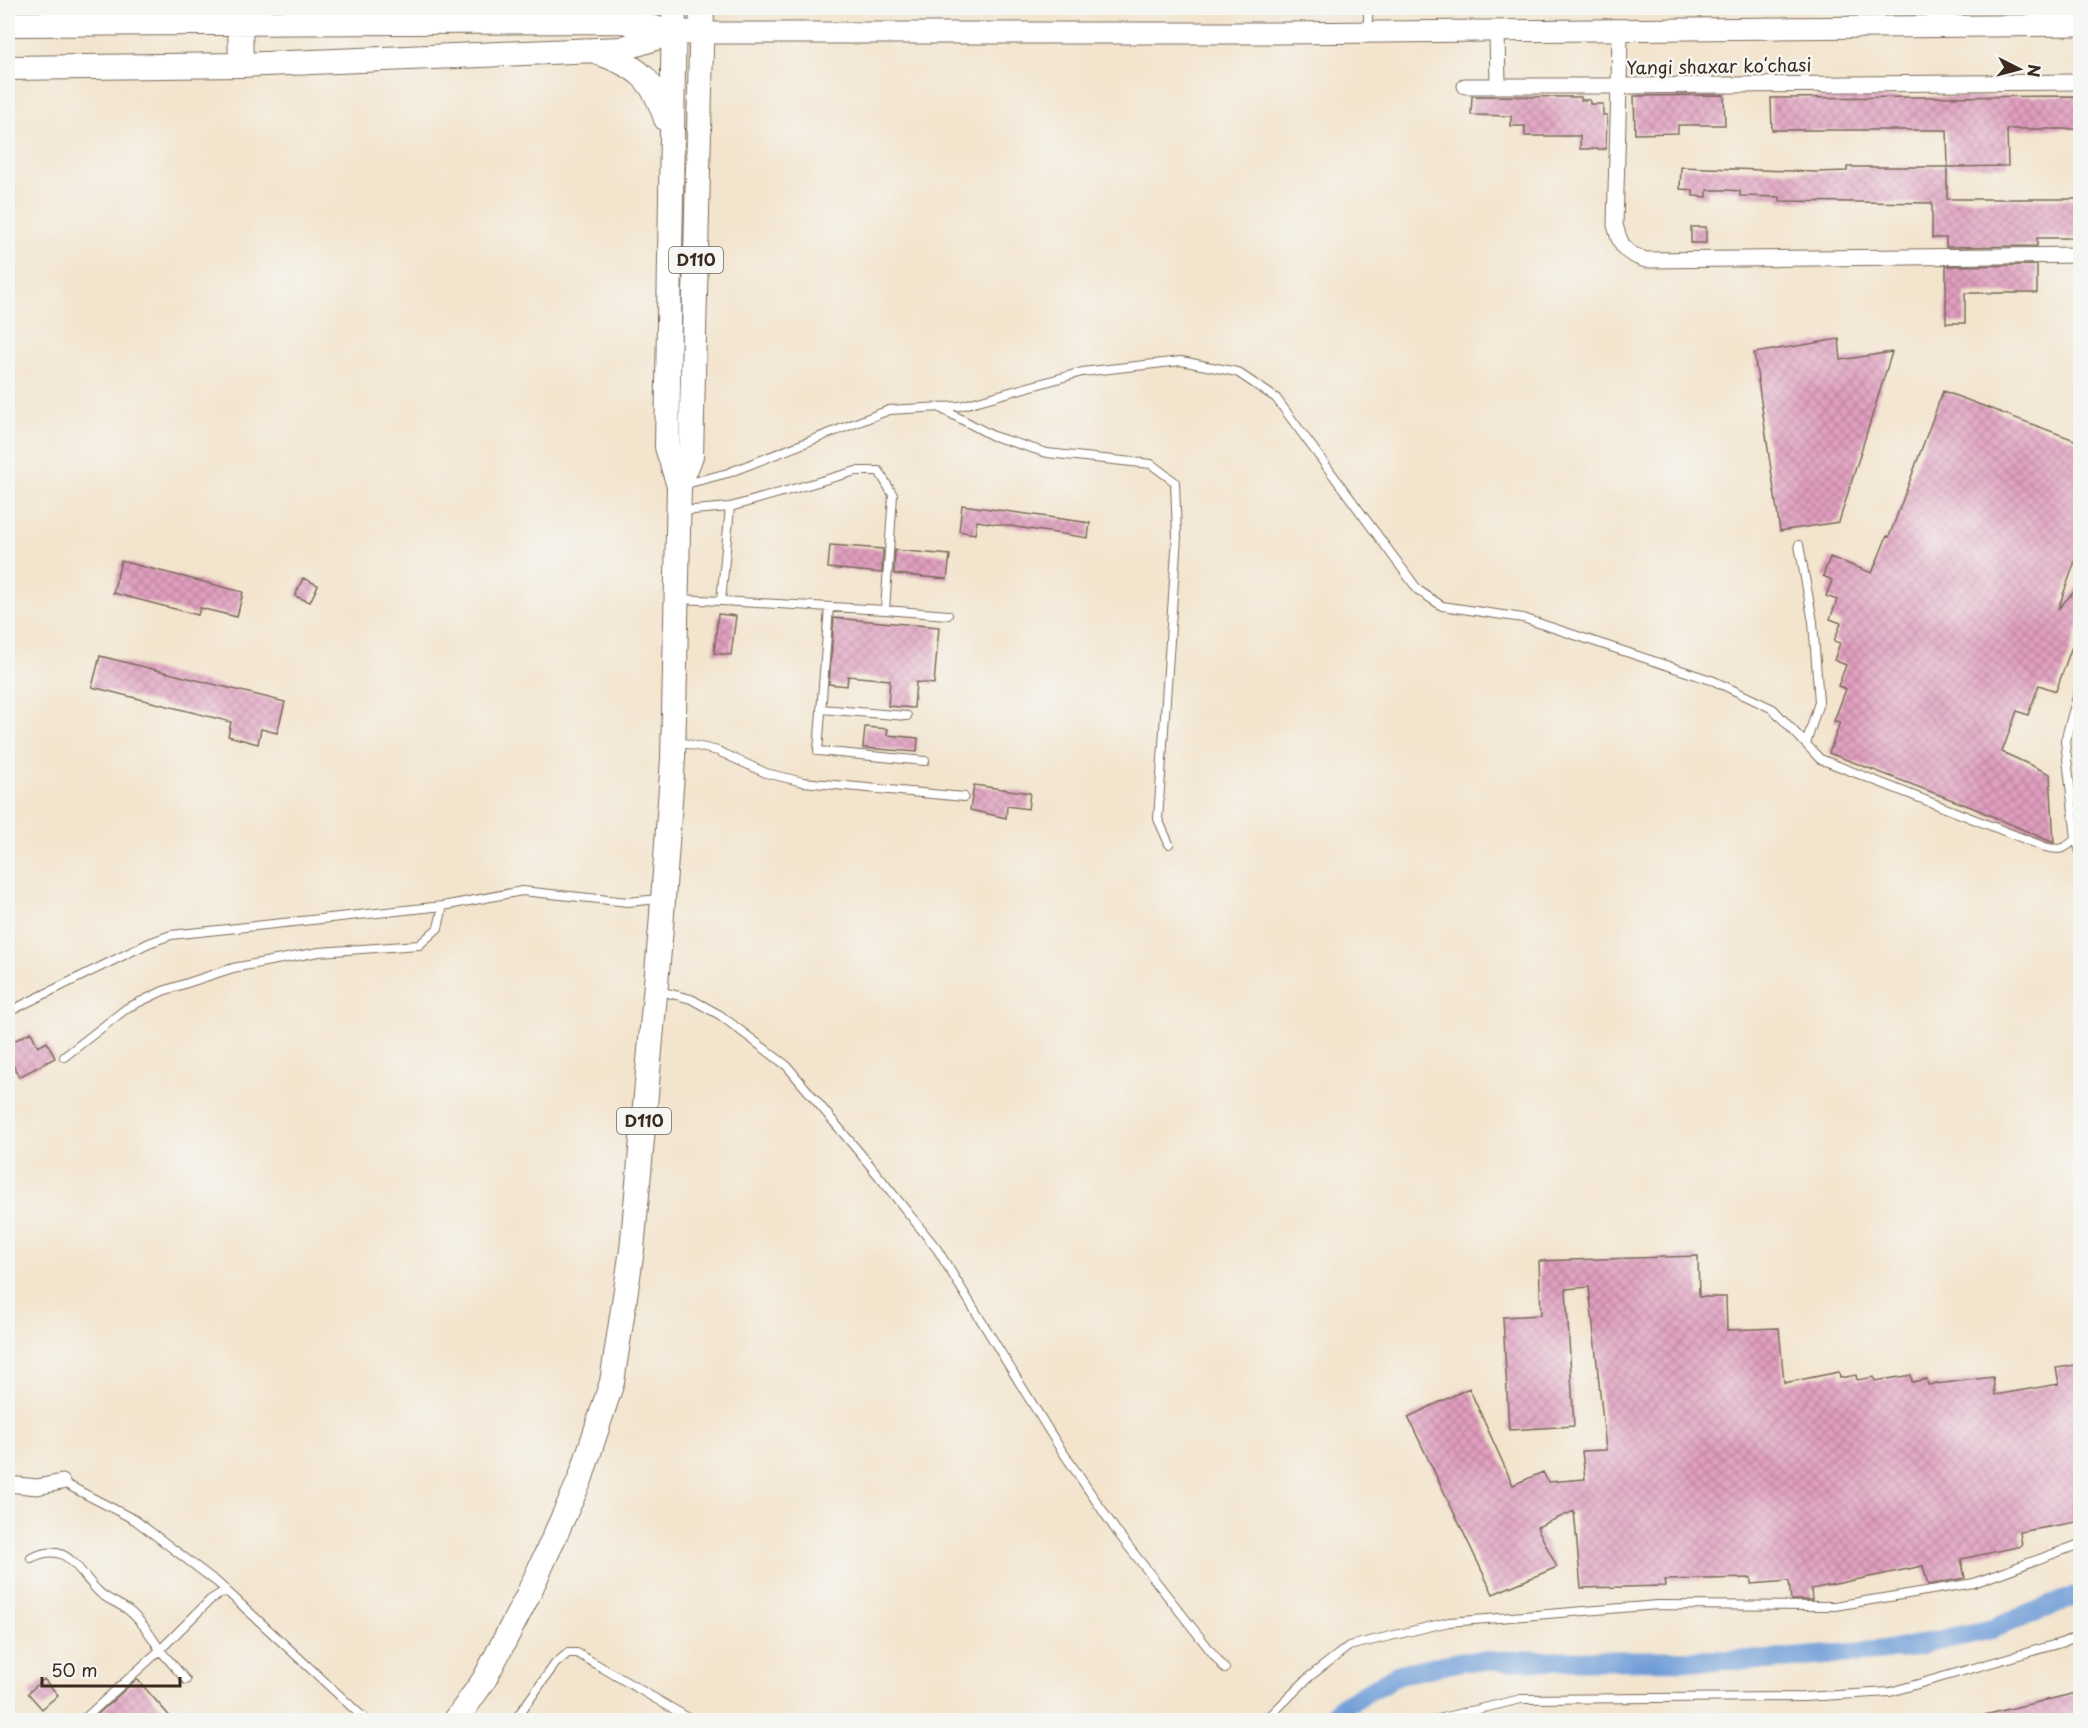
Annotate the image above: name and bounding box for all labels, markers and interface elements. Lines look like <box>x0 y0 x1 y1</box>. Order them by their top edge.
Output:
north arrow <box>1989 39 2049 99</box>
street label: Yangi shaxar koʻchasi <box>1626 50 1812 81</box>
text: N <box>2022 63 2048 78</box>
road number: D110 <box>669 247 723 273</box>
road number: D110 <box>617 1108 671 1134</box>
scale bar <box>42 1650 180 1688</box>
text: 50 m <box>51 1656 98 1683</box>

